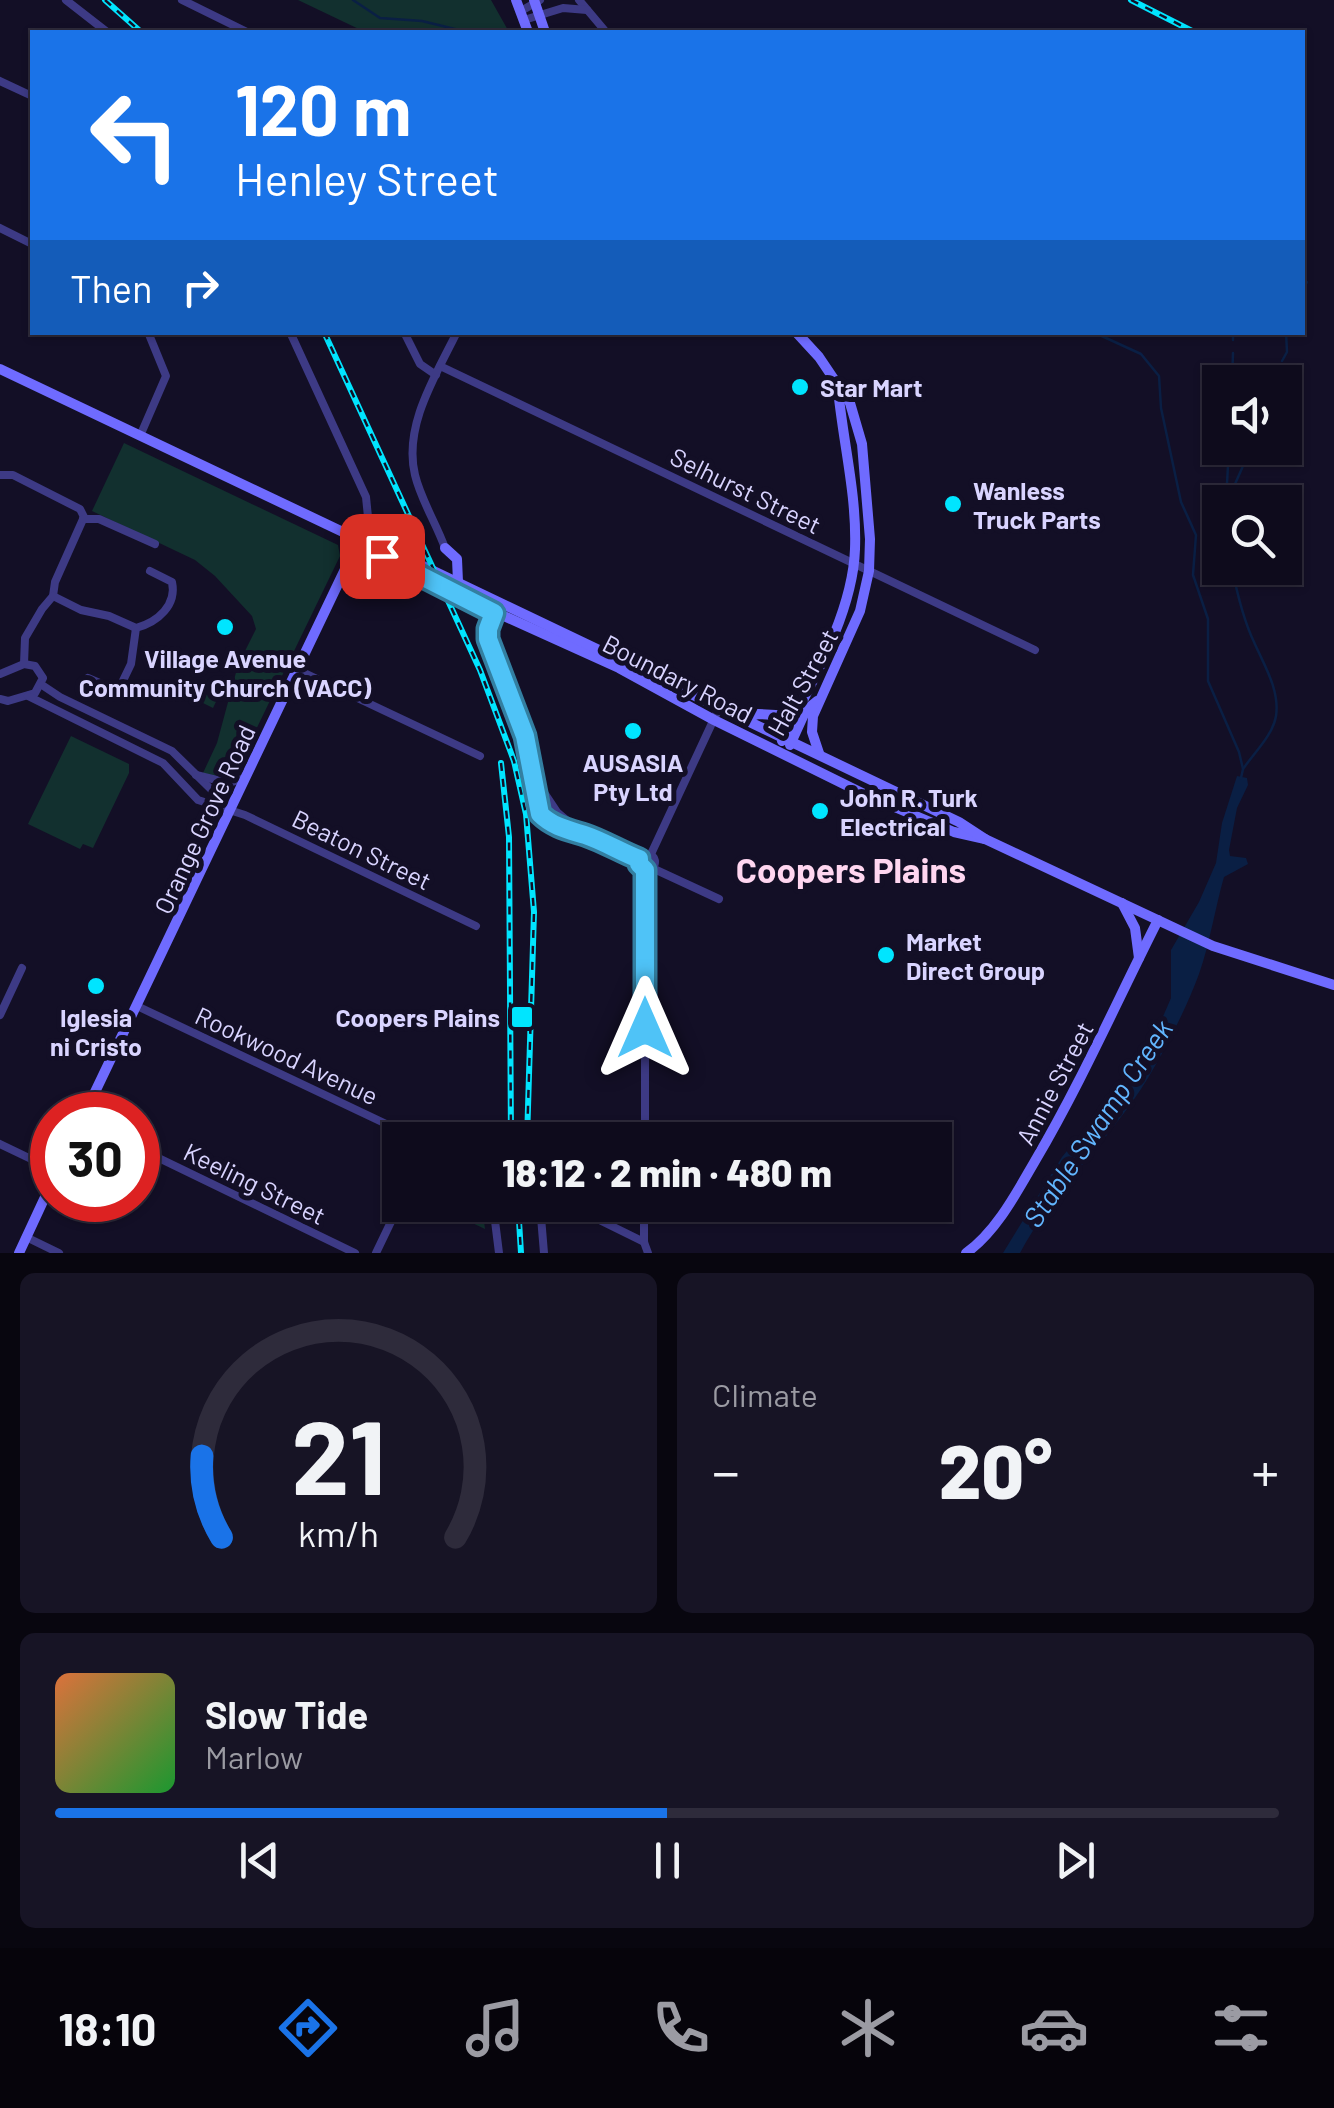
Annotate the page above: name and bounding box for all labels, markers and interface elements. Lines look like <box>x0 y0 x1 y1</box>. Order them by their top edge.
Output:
text: 120 m <box>235 66 411 150</box>
icon: left <box>70 70 200 200</box>
text: Henley Street <box>235 151 499 205</box>
icon: right <box>173 260 228 315</box>
text: Then <box>70 265 153 311</box>
map controls <box>1202 365 1302 585</box>
button: sound <box>1202 365 1302 465</box>
place label: Star Mart <box>820 372 922 402</box>
marker: Star Mart <box>789 376 811 398</box>
street label: Selhurst Street <box>666 441 826 539</box>
place label: Wanless Truck Parts <box>973 475 1101 534</box>
button: search <box>1202 485 1302 585</box>
marker: Wanless Truck Parts <box>942 493 964 515</box>
pin <box>340 514 425 599</box>
icon: arrive <box>355 529 410 584</box>
marker: Village Avenue Community Church (VACC) <box>214 616 236 638</box>
street label: Halt Street <box>760 623 844 741</box>
street label: Boundary Road <box>598 627 758 729</box>
place label: Village Avenue Community Church (VACC) <box>79 643 372 702</box>
street label: Orange Grove Road <box>147 720 261 918</box>
marker: AUSASIA Pty Ltd <box>622 720 644 742</box>
place label: AUSASIA Pty Ltd <box>583 747 684 806</box>
place label: John R. Turk Electrical <box>840 782 978 841</box>
marker: John R. Turk Electrical <box>809 800 831 822</box>
street label: Beaton Street <box>288 802 436 896</box>
district label: Coopers Plains <box>736 848 966 890</box>
place label: Market Direct Group <box>906 926 1045 985</box>
marker: Market Direct Group <box>875 944 897 966</box>
marker: Iglesia ni Cristo <box>85 975 107 997</box>
position arrow <box>593 976 697 1080</box>
street label: Rookwood Avenue <box>191 1000 383 1110</box>
place label: Iglesia ni Cristo <box>50 1002 142 1061</box>
place label: Coopers Plains <box>335 1002 500 1032</box>
marker: Coopers Plains <box>509 1004 535 1030</box>
water label: Stable Swamp Creek <box>1015 1013 1179 1233</box>
street label: Annie Street <box>1009 1016 1099 1150</box>
speed limit sign: 30 <box>30 1092 160 1222</box>
street label: Keeling Street <box>179 1136 331 1230</box>
text: 18:12 · 2 min · 480 m <box>502 1149 832 1195</box>
text: Climate <box>712 1375 818 1413</box>
text: 21 <box>291 1391 386 1516</box>
text: 20° <box>939 1424 1052 1514</box>
text: − <box>712 1437 740 1503</box>
text: + <box>1251 1437 1279 1503</box>
text: km/h <box>298 1511 379 1554</box>
text: Slow Tide <box>205 1691 368 1737</box>
text: Marlow <box>205 1737 303 1775</box>
icon: previous <box>232 1833 287 1888</box>
icon: pause <box>640 1833 695 1888</box>
icon: next <box>1048 1833 1103 1888</box>
icon: directions <box>273 1993 343 2063</box>
icon: music <box>460 1993 530 2063</box>
icon: phone <box>646 1993 716 2063</box>
icon: climate <box>833 1993 903 2063</box>
icon: car <box>1019 1993 1089 2063</box>
icon: filters <box>1206 1993 1276 2063</box>
text: 18:10 <box>58 2001 157 2055</box>

